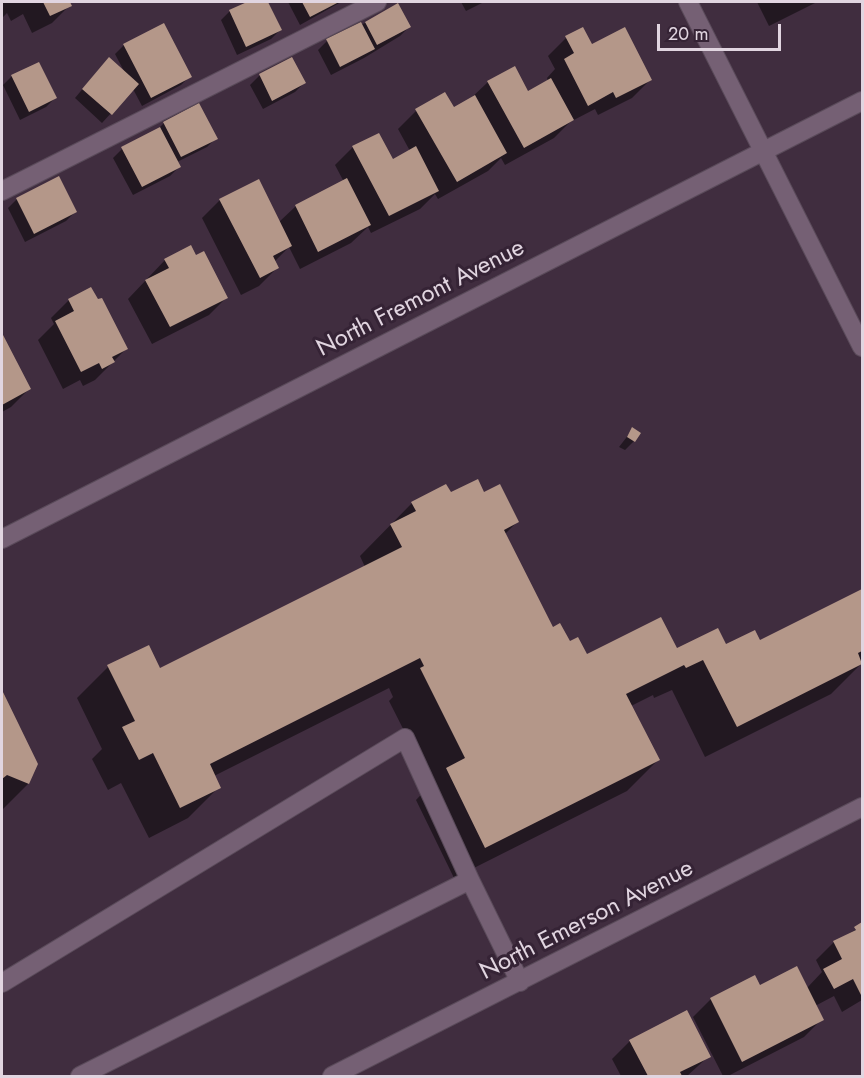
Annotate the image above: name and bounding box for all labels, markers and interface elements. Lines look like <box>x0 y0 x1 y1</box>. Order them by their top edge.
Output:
scale bar <box>660 12 784 50</box>
text: 20 m <box>668 21 708 47</box>
street label: North Fremont Avenue <box>312 234 530 364</box>
street label: North Emerson Avenue <box>476 855 698 987</box>

